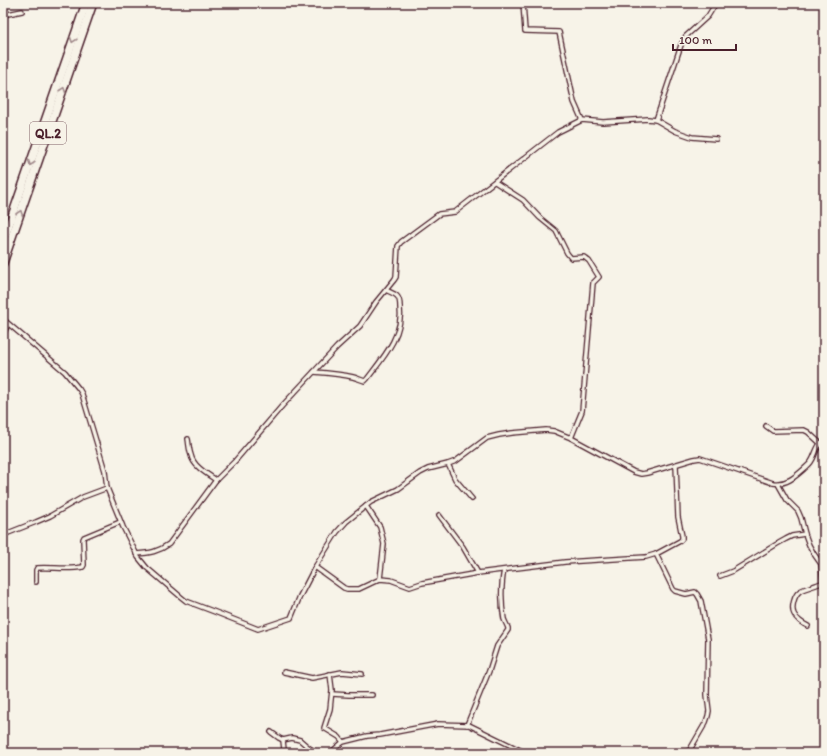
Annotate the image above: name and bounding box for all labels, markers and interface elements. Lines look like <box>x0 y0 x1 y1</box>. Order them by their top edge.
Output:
scale bar <box>673 26 736 52</box>
text: 100 m <box>679 33 712 47</box>
one-way arrow <box>69 36 77 43</box>
one-way arrow <box>58 87 67 94</box>
road number: QL.2 <box>30 122 66 144</box>
one-way arrow <box>27 159 35 166</box>
one-way arrow <box>16 210 24 217</box>

